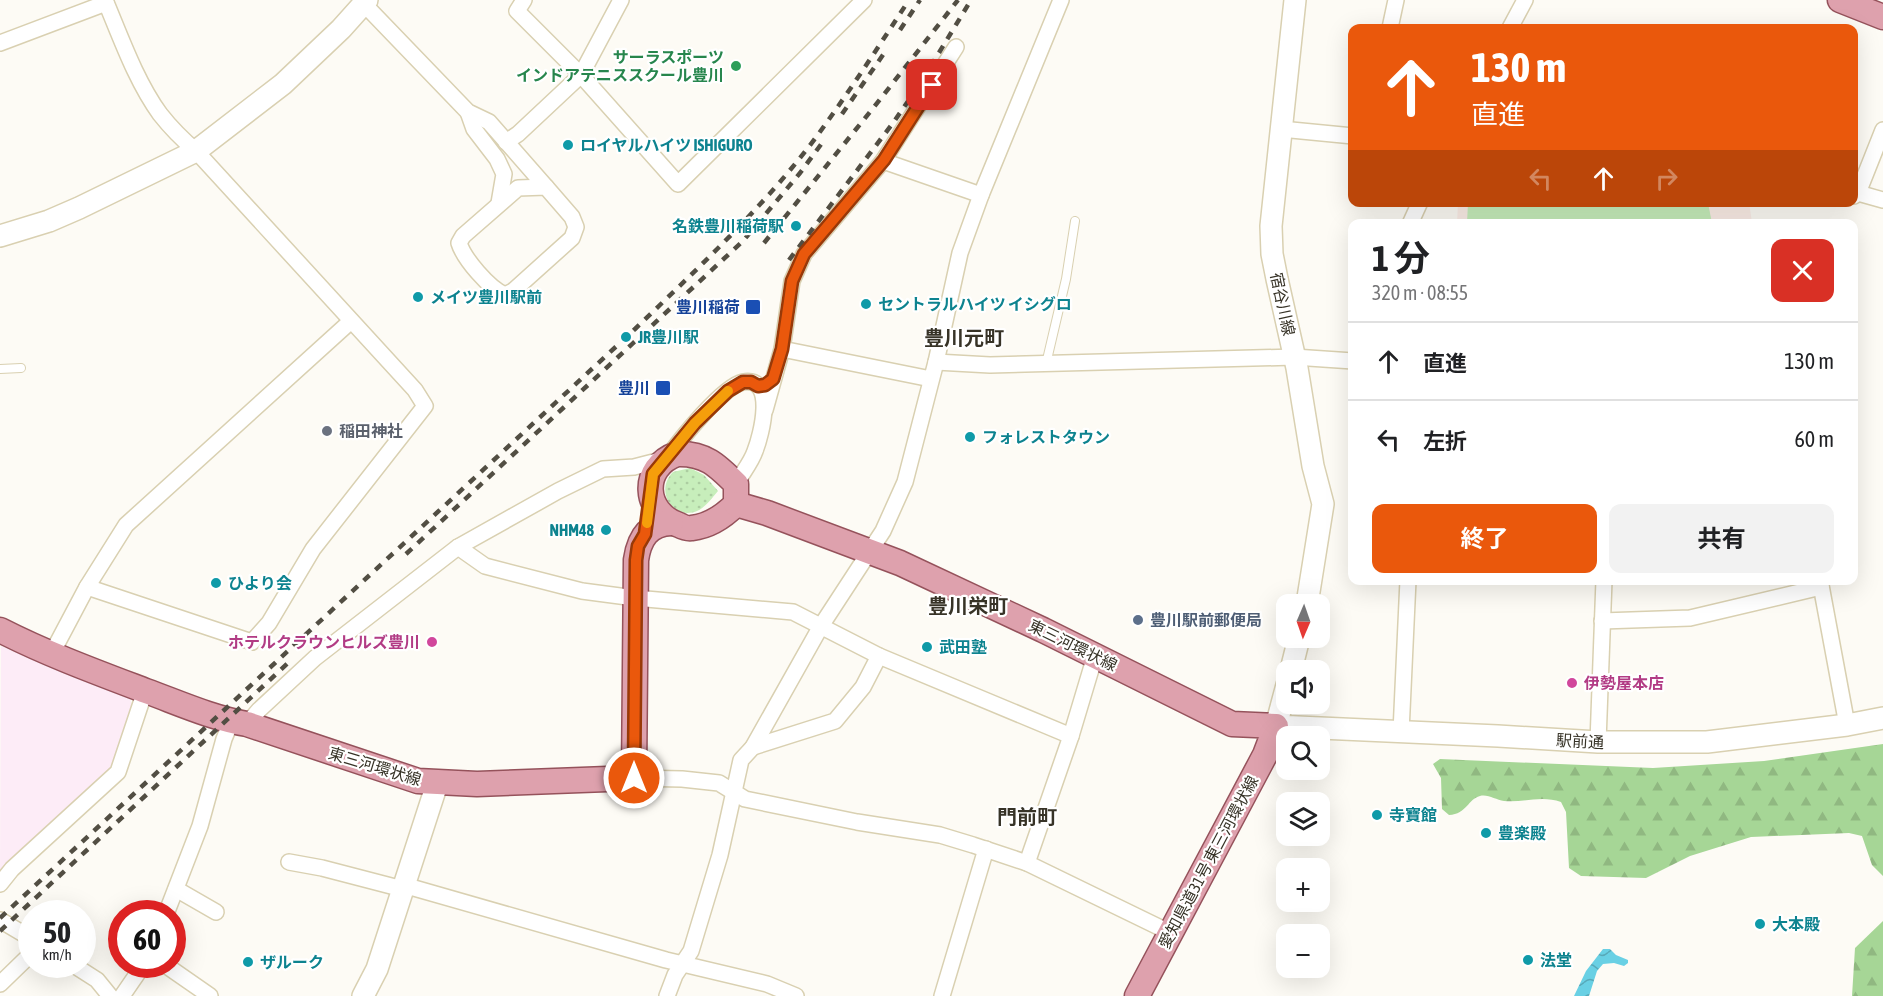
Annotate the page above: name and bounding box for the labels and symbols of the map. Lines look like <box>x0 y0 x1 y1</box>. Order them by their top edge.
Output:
place label: サーラスポーツ インドアテニススクール豊川 <box>516 48 724 84</box>
marker: サーラスポーツ インドアテニススクール豊川 <box>729 59 743 73</box>
pin <box>906 59 957 110</box>
place label: ロイヤルハイツ ISHIGURO <box>580 136 753 154</box>
marker: ロイヤルハイツ ISHIGURO <box>561 138 575 152</box>
place label: 名鉄豊川稲荷駅 <box>672 217 784 235</box>
marker: 名鉄豊川稲荷駅 <box>789 219 803 233</box>
street label: 宿谷川線 <box>1268 271 1298 337</box>
place label: メイツ豊川駅前 <box>430 288 542 306</box>
marker: メイツ豊川駅前 <box>411 290 425 304</box>
place label: セントラルハイツ イシグロ <box>878 295 1072 313</box>
marker: セントラルハイツ イシグロ <box>859 297 873 311</box>
place label: 豊川稲荷 <box>676 298 740 316</box>
marker: 豊川稲荷 <box>744 298 762 316</box>
district label: 豊川元町 <box>924 326 1004 349</box>
place label: JR豊川駅 <box>637 328 699 346</box>
marker: JR豊川駅 <box>619 330 633 344</box>
place label: 豊川 <box>618 379 650 397</box>
marker: 豊川 <box>654 379 672 397</box>
place label: 稲田神社 <box>339 422 403 440</box>
marker: 稲田神社 <box>320 424 334 438</box>
place label: フォレストタウン <box>982 428 1110 446</box>
marker: フォレストタウン <box>963 430 977 444</box>
place label: NHM48 <box>550 521 594 539</box>
marker: NHM48 <box>599 523 613 537</box>
place label: ひより会 <box>228 574 292 592</box>
marker: ひより会 <box>209 576 223 590</box>
district label: 豊川栄町 <box>928 594 1008 617</box>
north arrow <box>1276 594 1330 648</box>
place label: 豊川駅前郵便局 <box>1150 611 1262 629</box>
marker: 豊川駅前郵便局 <box>1131 613 1145 627</box>
street label: 東三河環状線 <box>1026 616 1120 674</box>
place label: ホテルクラウンヒルズ豊川 <box>228 633 420 651</box>
marker: ホテルクラウンヒルズ豊川 <box>425 635 439 649</box>
place label: 武田塾 <box>939 638 987 656</box>
marker: 武田塾 <box>920 640 934 654</box>
place label: 伊勢屋本店 <box>1583 674 1664 692</box>
marker: 伊勢屋本店 <box>1565 676 1579 690</box>
street label: 駅前通 <box>1556 731 1604 751</box>
street label: 東三河環状線 <box>326 743 424 789</box>
position arrow <box>602 746 666 810</box>
street label: 愛知県道31号 東三河環状線 <box>1155 772 1261 952</box>
district label: 門前町 <box>997 805 1057 828</box>
place label: 寺寶館 <box>1389 806 1437 824</box>
marker: 寺寶館 <box>1370 808 1384 822</box>
place label: 豊楽殿 <box>1498 824 1546 842</box>
marker: 豊楽殿 <box>1479 826 1493 840</box>
speed limit sign: 60 <box>108 900 186 978</box>
place label: 大本殿 <box>1772 915 1820 933</box>
marker: 大本殿 <box>1753 917 1767 931</box>
place label: 法堂 <box>1540 951 1572 969</box>
place label: ザルーク <box>260 953 324 971</box>
marker: 法堂 <box>1521 953 1535 967</box>
marker: ザルーク <box>241 955 255 969</box>

